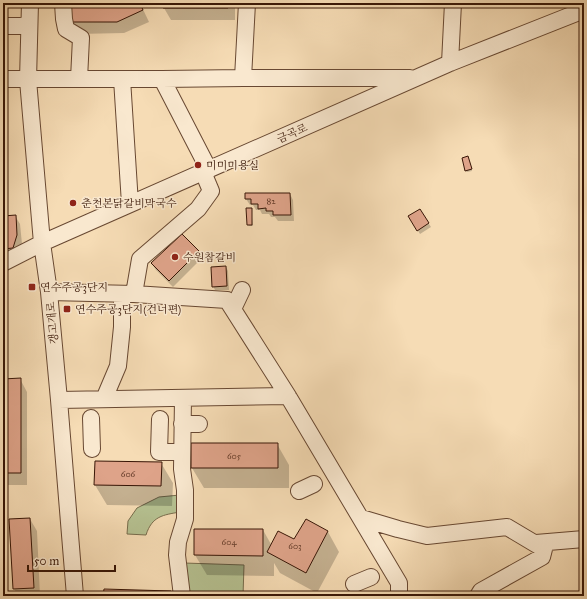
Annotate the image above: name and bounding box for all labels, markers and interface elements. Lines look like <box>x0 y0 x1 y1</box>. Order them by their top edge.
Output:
street label: 금곡로 <box>275 121 310 146</box>
place label: 미미미용실 <box>206 159 259 172</box>
marker: 미미미용실 <box>193 160 203 170</box>
house number: 82 <box>266 195 276 206</box>
place label: 춘천본닭갈비막국수 <box>81 197 177 210</box>
marker: 춘천본닭갈비막국수 <box>68 198 78 208</box>
place label: 수원참갈비 <box>183 251 236 264</box>
marker: 수원참갈비 <box>170 252 180 262</box>
place label: 연수주공3단지 <box>40 281 108 294</box>
marker: 연수주공3단지 <box>27 282 37 292</box>
street label: 갱고개로 <box>44 301 61 345</box>
place label: 연수주공3단지(건너편) <box>75 303 181 316</box>
marker: 연수주공3단지(건너편) <box>62 304 72 314</box>
house number: 605 <box>227 450 242 461</box>
house number: 606 <box>121 468 136 479</box>
house number: 604 <box>222 536 237 547</box>
house number: 603 <box>288 540 302 551</box>
scale bar <box>28 547 115 573</box>
text: 50 m <box>34 554 59 568</box>

